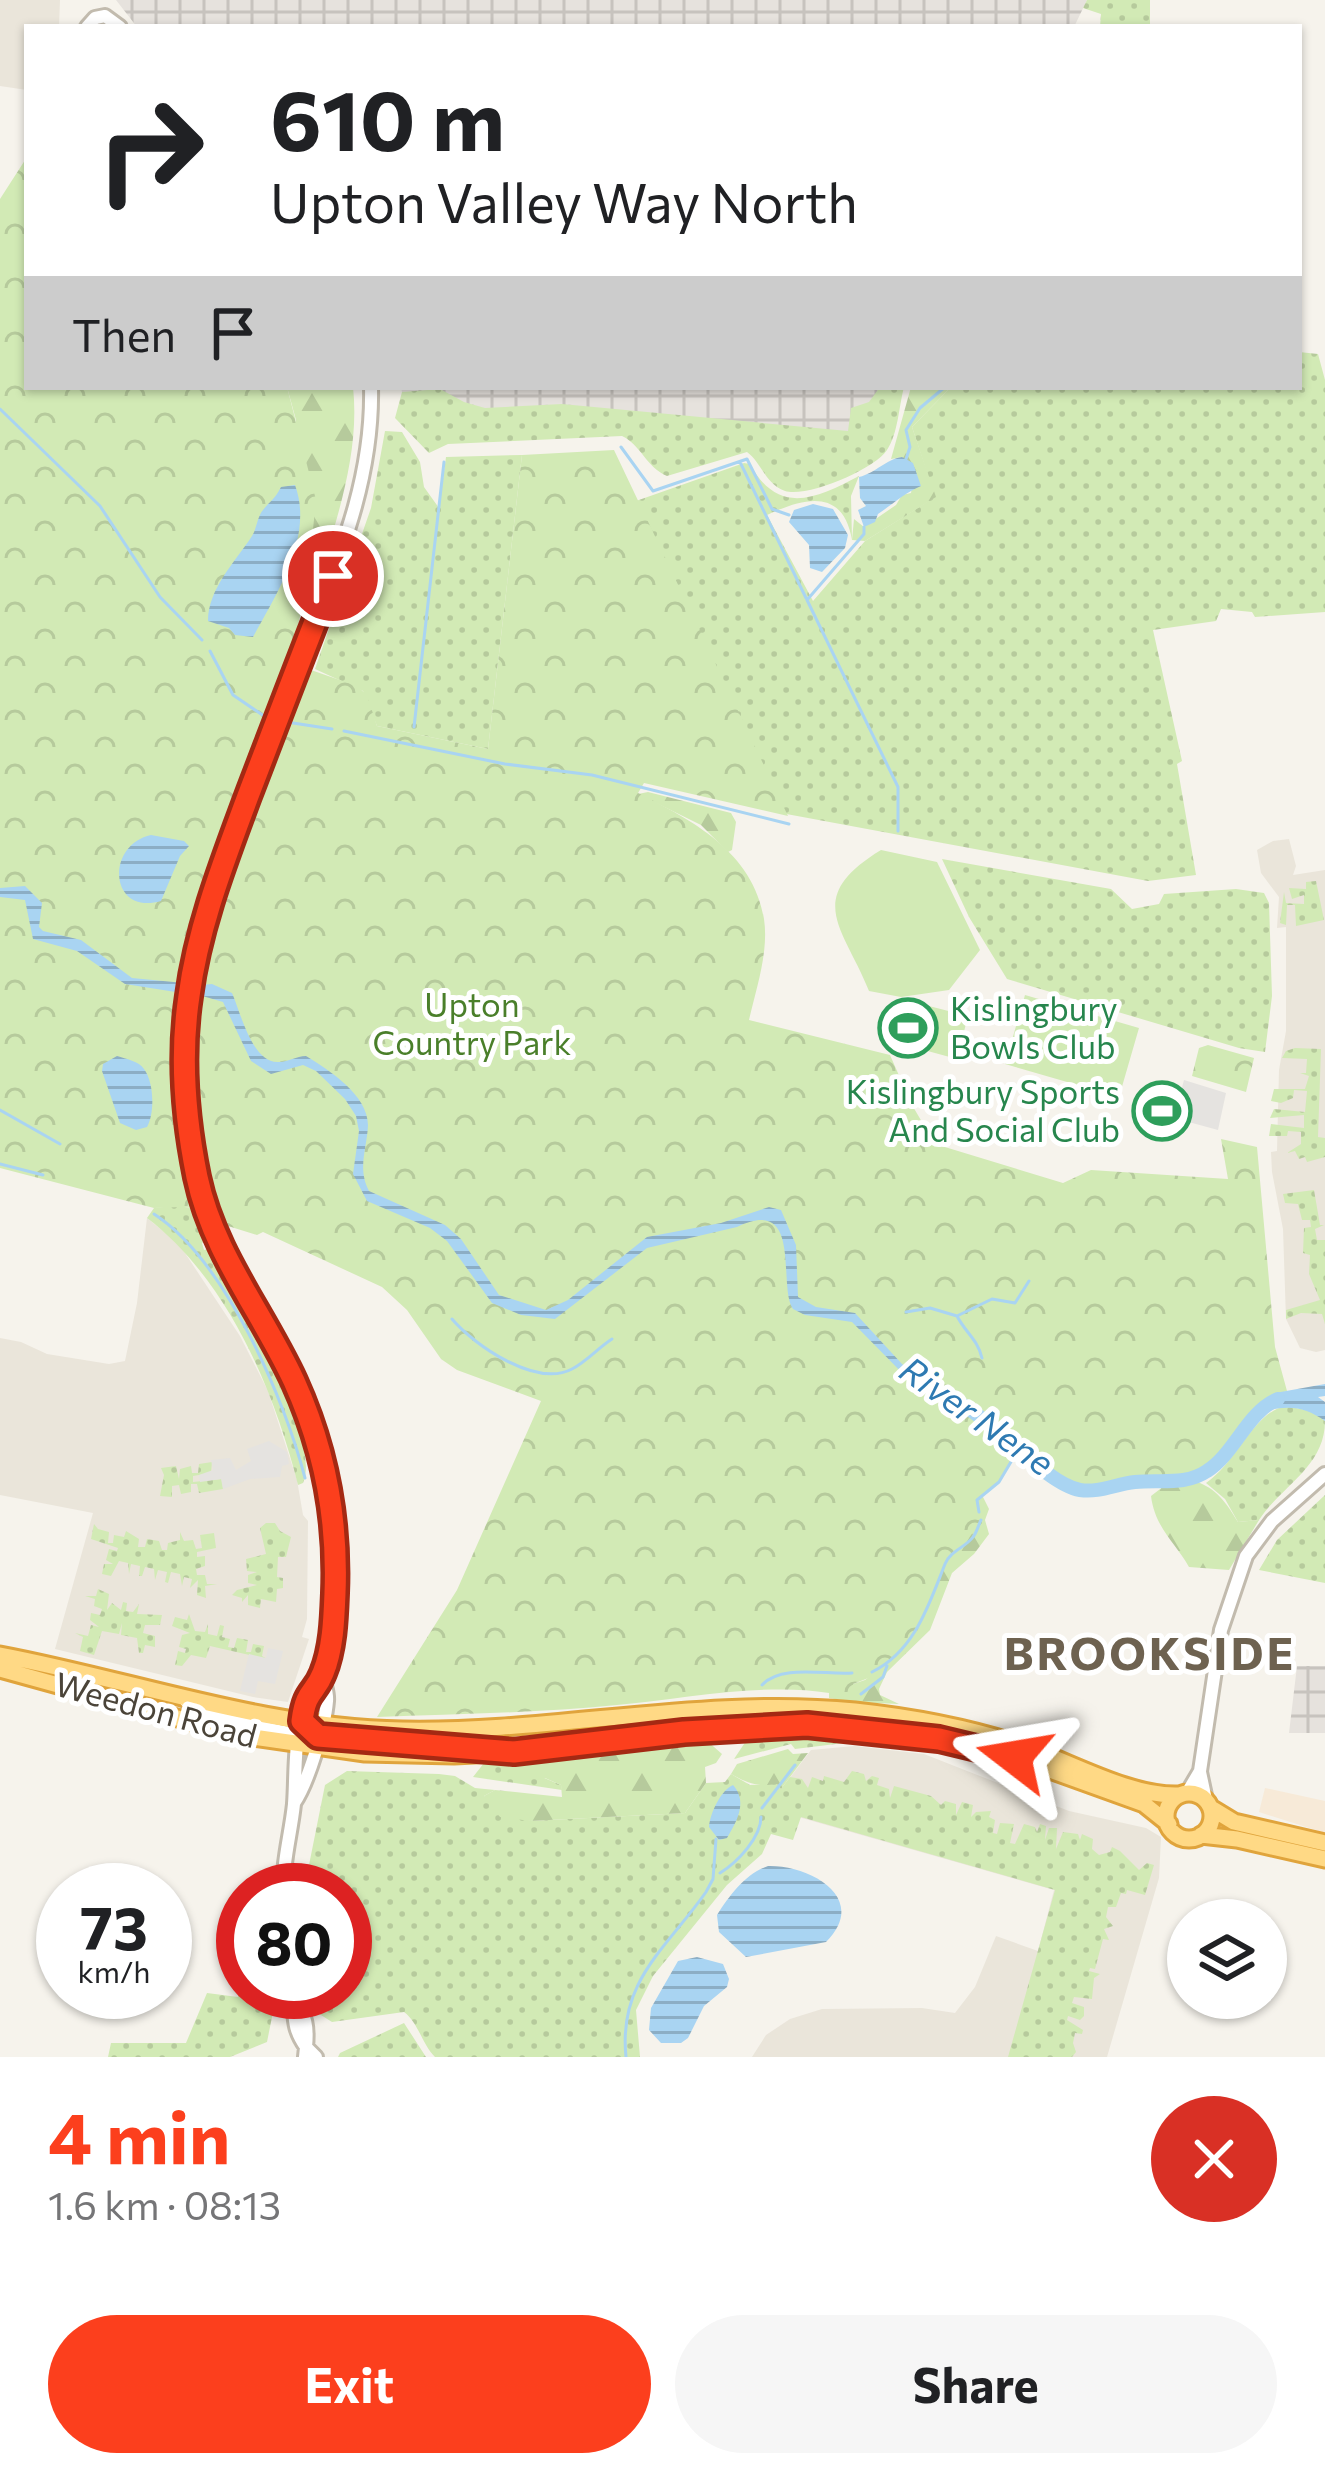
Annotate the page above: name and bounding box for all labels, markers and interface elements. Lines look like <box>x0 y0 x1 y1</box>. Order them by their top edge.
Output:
text: 610 m <box>270 66 505 168</box>
icon: right <box>72 72 228 228</box>
text: Upton Valley Way North <box>270 168 858 234</box>
icon: arrive <box>200 300 266 366</box>
text: Then <box>72 306 176 361</box>
pin <box>282 525 384 627</box>
icon: arrive <box>300 543 366 609</box>
park label: Upton Country Park <box>373 983 572 1062</box>
place label: Kislingbury Bowls Club <box>950 987 1118 1066</box>
sports icon: Kislingbury Bowls Club <box>877 997 939 1059</box>
place label: Kislingbury Sports And Social Club <box>846 1070 1120 1149</box>
sports icon: Kislingbury Sports And Social Club <box>1131 1080 1193 1142</box>
water label: River Nene <box>893 1345 1063 1483</box>
district label: BROOKSIDE <box>1004 1624 1296 1679</box>
street label: Weedon Road <box>51 1662 262 1755</box>
position arrow <box>951 1694 1077 1820</box>
speed limit sign: 80 <box>216 1863 372 2019</box>
text: 73 <box>80 1889 148 1962</box>
map controls <box>1167 1899 1287 2019</box>
button: layers <box>1167 1899 1287 2019</box>
text: km/h <box>78 1952 150 1989</box>
text: 4 min <box>48 2091 230 2179</box>
button: close <box>1151 2096 1277 2222</box>
text: 1.6 km · 08:13 <box>48 2180 281 2228</box>
button: Exit <box>48 2315 651 2453</box>
button: Share <box>675 2315 1277 2453</box>

